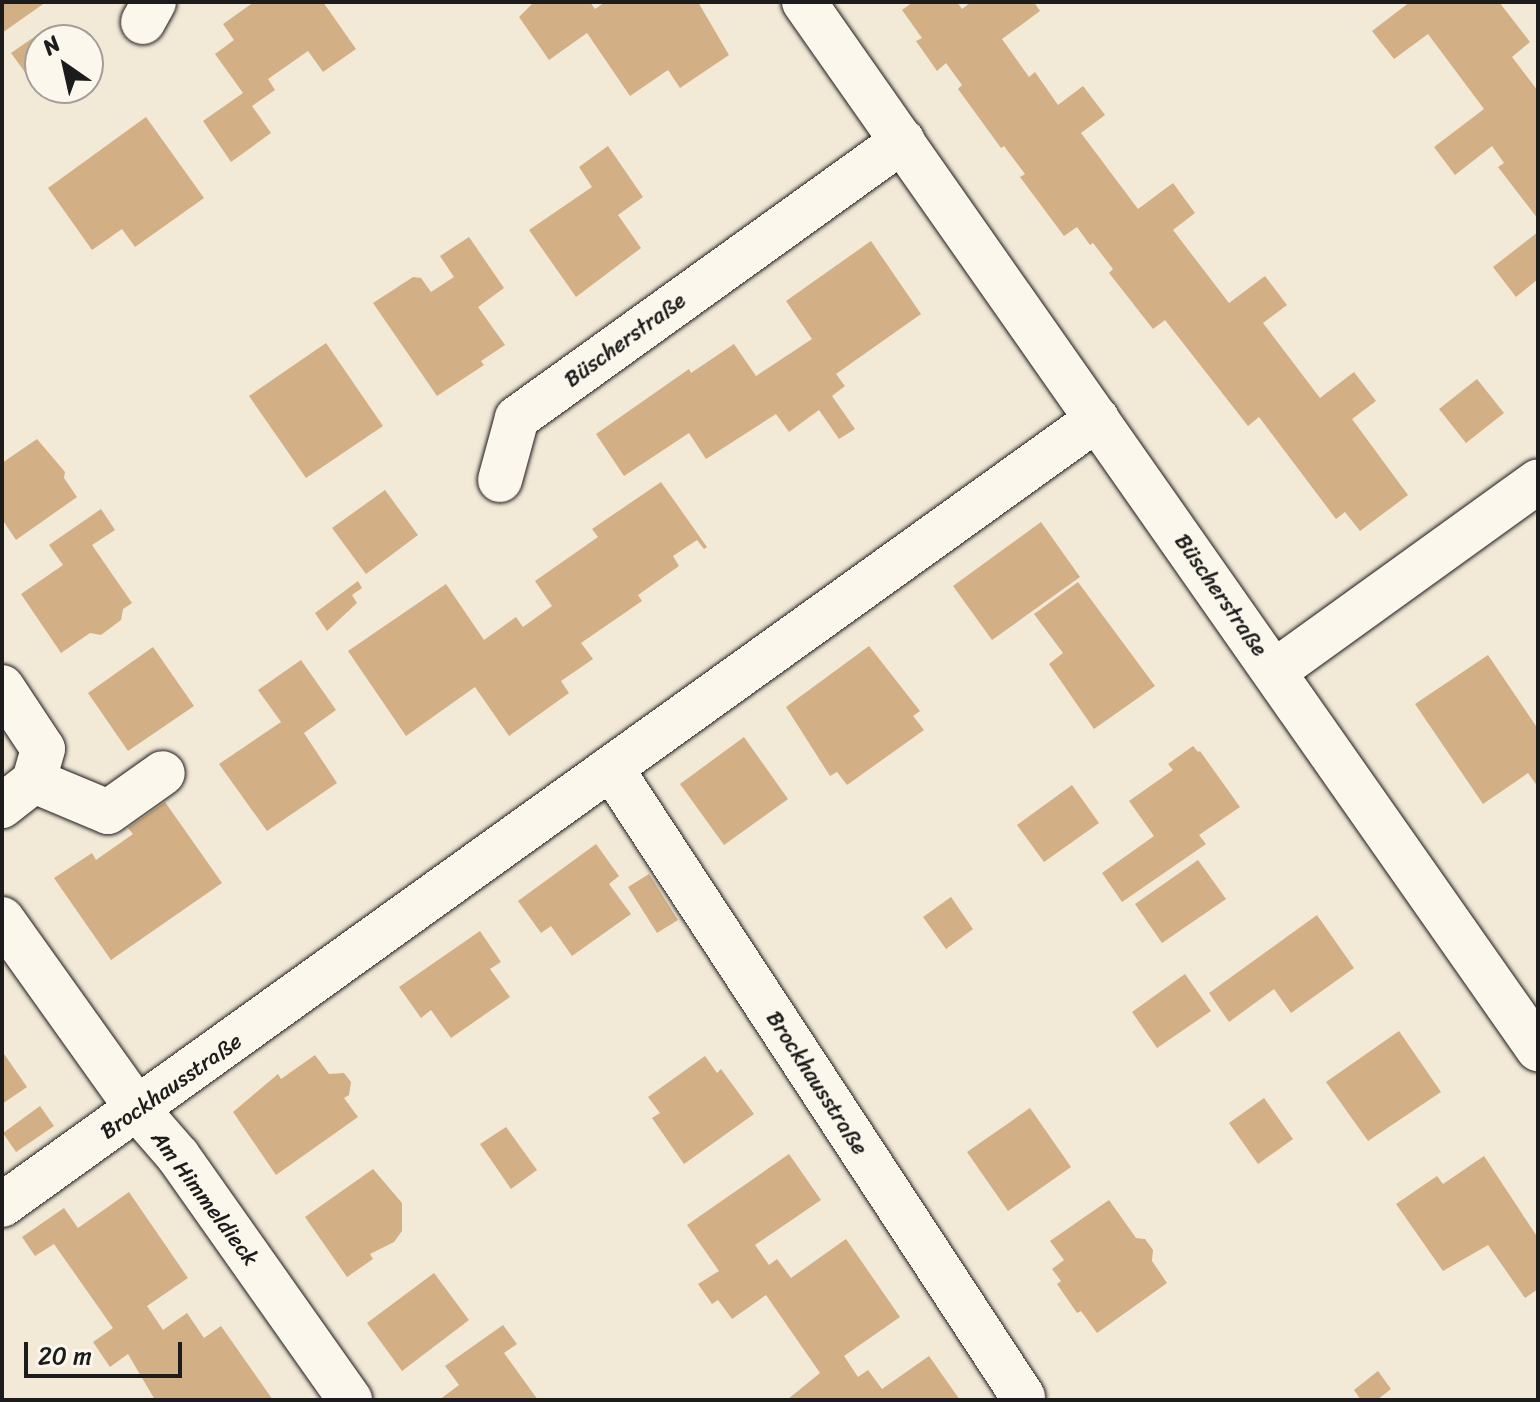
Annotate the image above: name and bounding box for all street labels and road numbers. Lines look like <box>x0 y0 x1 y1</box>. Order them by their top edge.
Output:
street label: Büscherstraße <box>559 287 691 393</box>
street label: Büscherstraße <box>1169 529 1273 661</box>
street label: Brockhausstraße <box>761 1006 873 1160</box>
street label: Brockhausstraße <box>95 1027 247 1145</box>
street label: Am Himmeldieck <box>146 1125 264 1271</box>

